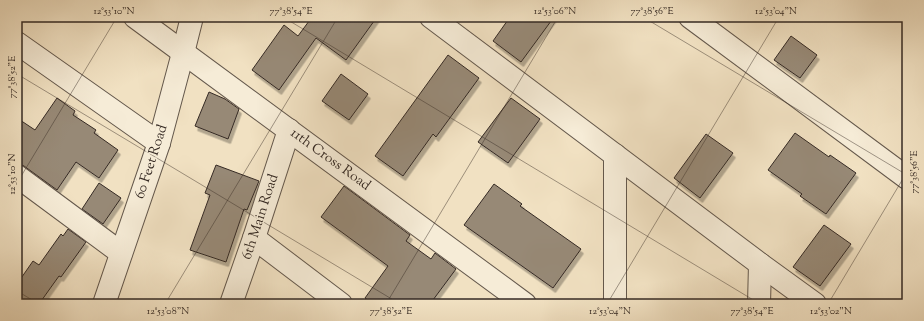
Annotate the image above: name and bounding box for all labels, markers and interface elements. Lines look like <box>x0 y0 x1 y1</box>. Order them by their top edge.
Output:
text: 12°53'10"N <box>93 4 135 19</box>
text: 77°38'54"E <box>270 4 313 19</box>
text: 12°53'06"N <box>534 4 576 19</box>
text: 77°38'56"E <box>630 4 674 19</box>
text: 12°53'04"N <box>755 4 797 19</box>
text: 77°38'52"E <box>5 56 20 98</box>
street label: 60 Feet Road <box>131 122 173 202</box>
street label: 11th Cross Road <box>286 124 374 196</box>
text: 77°38'56"E <box>907 150 922 194</box>
text: 12°53'10"N <box>5 153 20 195</box>
street label: 6th Main Road <box>238 172 284 262</box>
text: 12°53'08"N <box>147 304 189 319</box>
text: 77°38'52"E <box>370 304 412 319</box>
text: 12°53'04"N <box>589 304 631 319</box>
text: 77°38'54"E <box>731 304 774 319</box>
text: 12°53'02"N <box>810 304 852 319</box>

